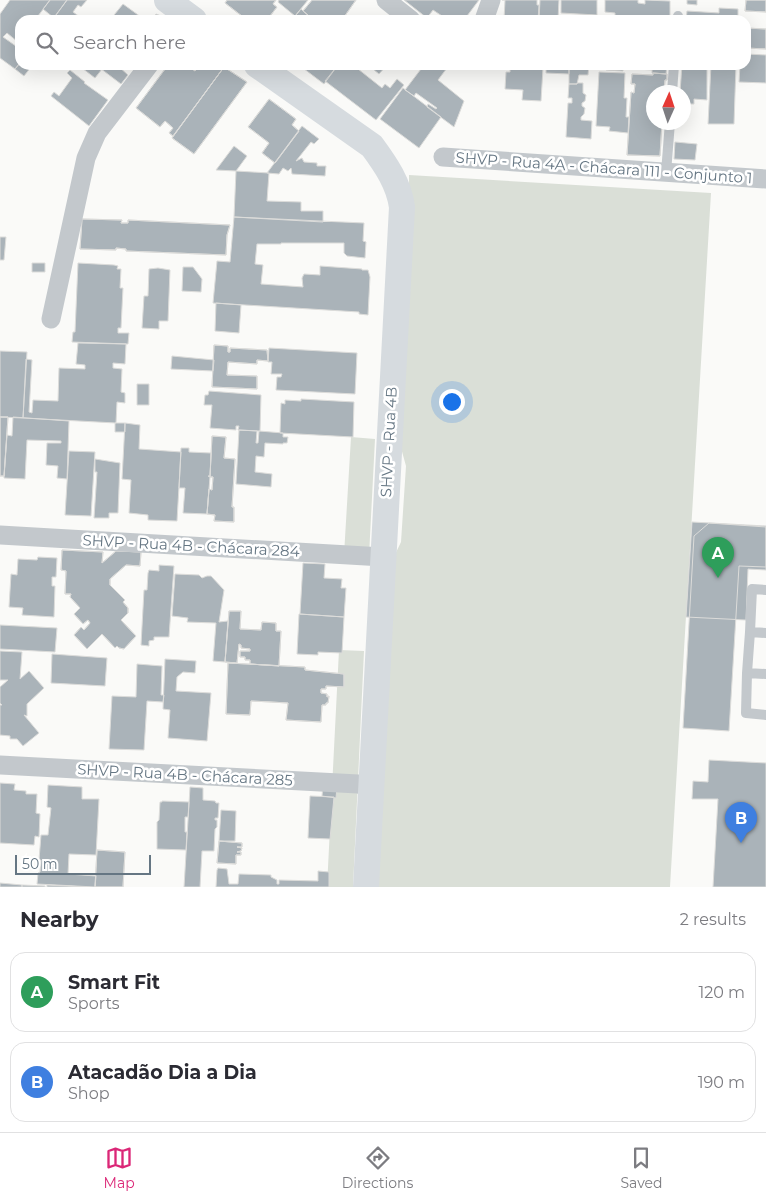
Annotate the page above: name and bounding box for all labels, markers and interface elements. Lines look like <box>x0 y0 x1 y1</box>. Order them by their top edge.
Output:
search box <box>15 15 751 70</box>
icon: search <box>33 29 61 57</box>
text: Search here <box>73 31 186 54</box>
north arrow <box>646 85 691 130</box>
street label: SHVP - Rua 4A - Chácara 111 - Conjunto 1 <box>455 148 753 187</box>
street label: SHVP - Rua 4B <box>376 386 401 498</box>
your location <box>439 389 465 415</box>
street label: SHVP - Rua 4B - Chácara 284 <box>82 530 300 561</box>
pin: A <box>702 537 734 578</box>
street label: SHVP - Rua 4B - Chácara 285 <box>77 759 293 790</box>
pin: B <box>725 802 757 843</box>
scale bar <box>15 852 151 875</box>
text: 50 m <box>22 855 58 873</box>
text: Nearby <box>20 907 99 932</box>
text: 2 results <box>680 910 746 929</box>
text: Smart Fit <box>68 971 160 994</box>
text: A <box>31 983 43 1002</box>
text: 120 m <box>698 983 745 1002</box>
text: Sports <box>68 994 120 1013</box>
text: Atacadão Dia a Dia <box>68 1061 257 1084</box>
text: B <box>31 1073 43 1092</box>
text: 190 m <box>698 1073 745 1092</box>
text: Shop <box>68 1084 110 1103</box>
tab: Map <box>104 1144 135 1192</box>
tab: Directions <box>342 1144 413 1192</box>
tab: Saved <box>620 1144 662 1192</box>

